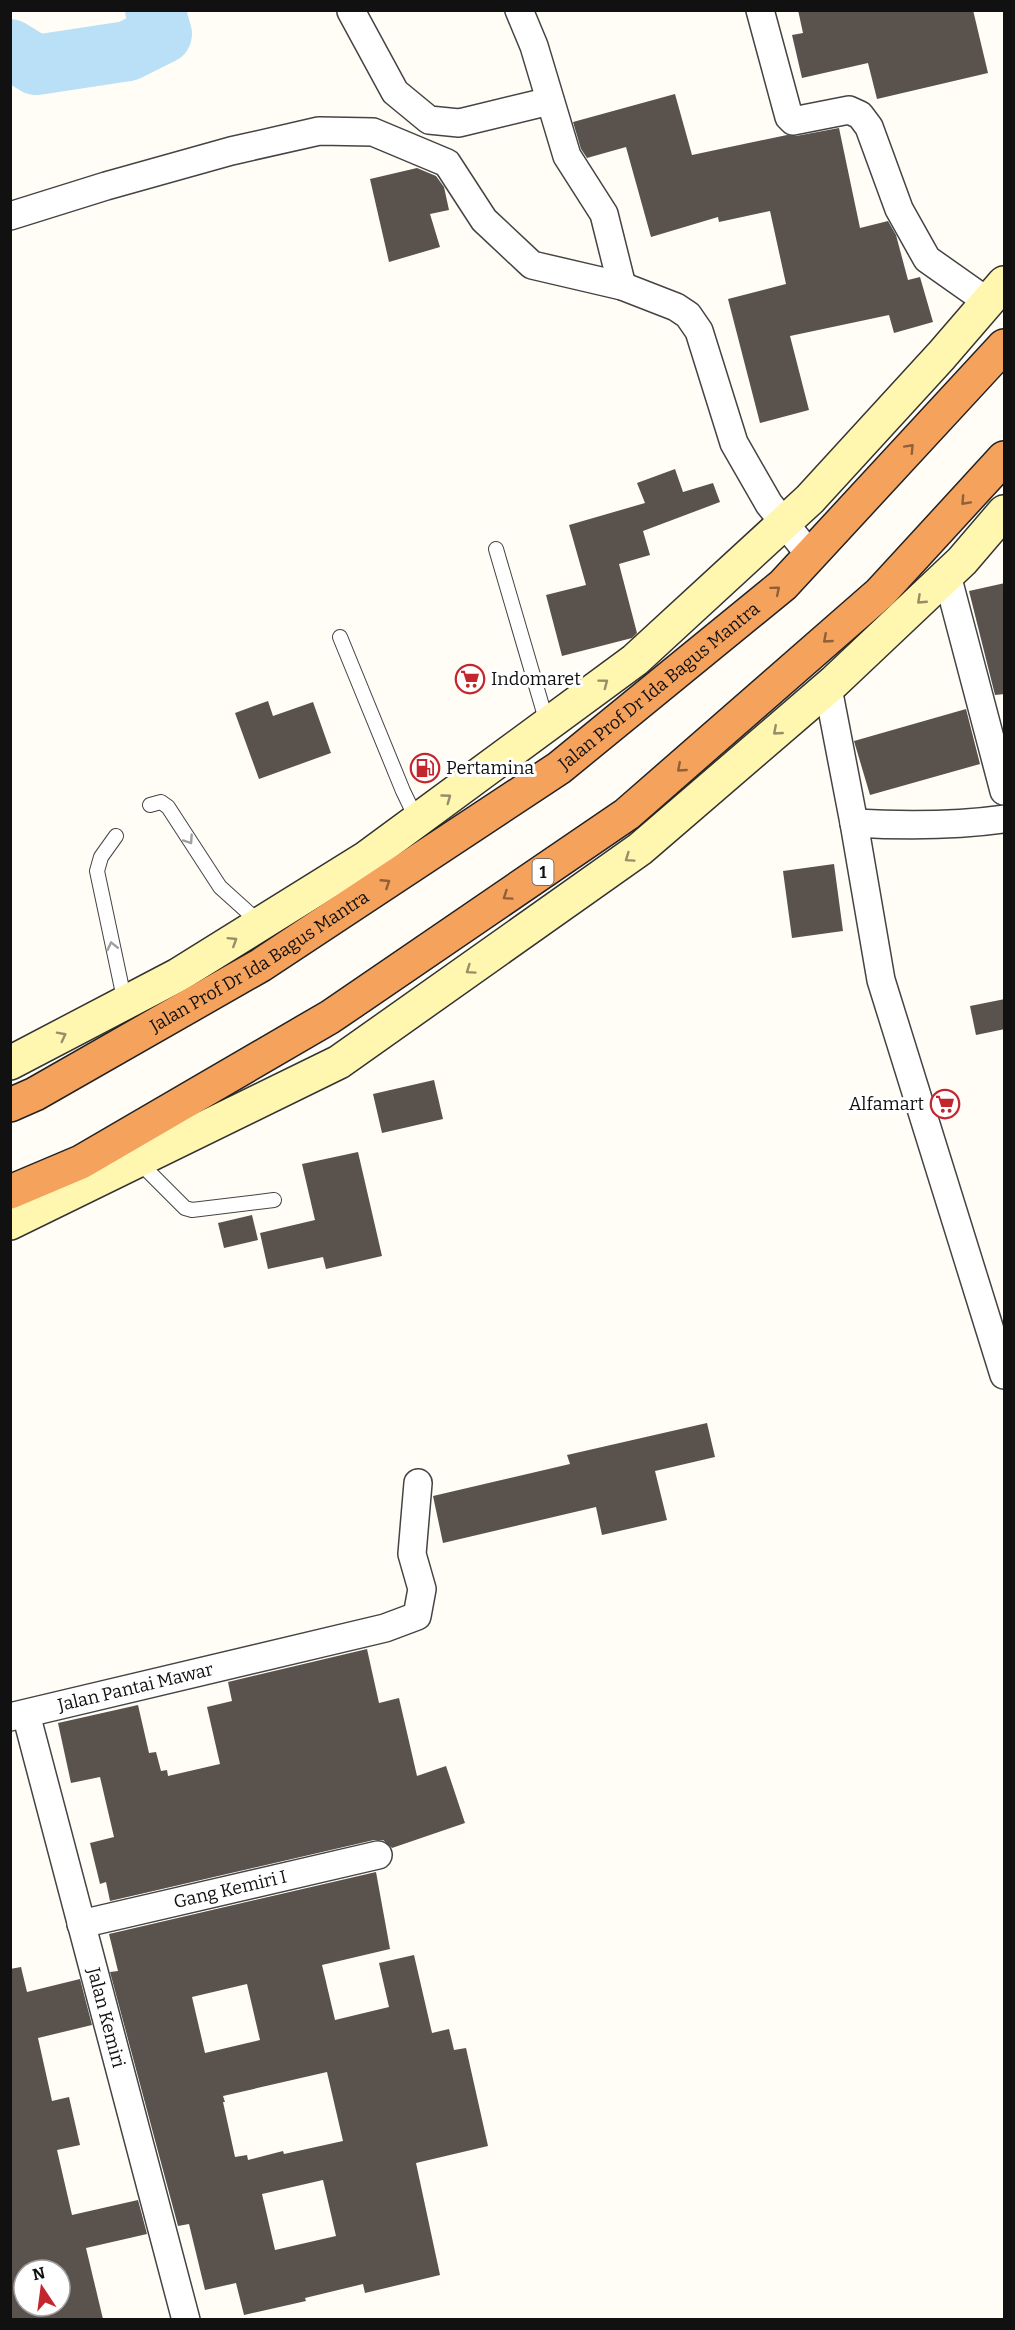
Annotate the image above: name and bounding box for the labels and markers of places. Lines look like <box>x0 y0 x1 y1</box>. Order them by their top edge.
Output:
supermarket icon: Indomaret <box>454 663 486 695</box>
place label: Indomaret <box>491 668 581 690</box>
fuel station icon: Pertamina <box>409 752 441 784</box>
place label: Pertamina <box>446 757 534 779</box>
supermarket icon: Alfamart <box>929 1088 961 1120</box>
place label: Alfamart <box>849 1093 924 1115</box>

